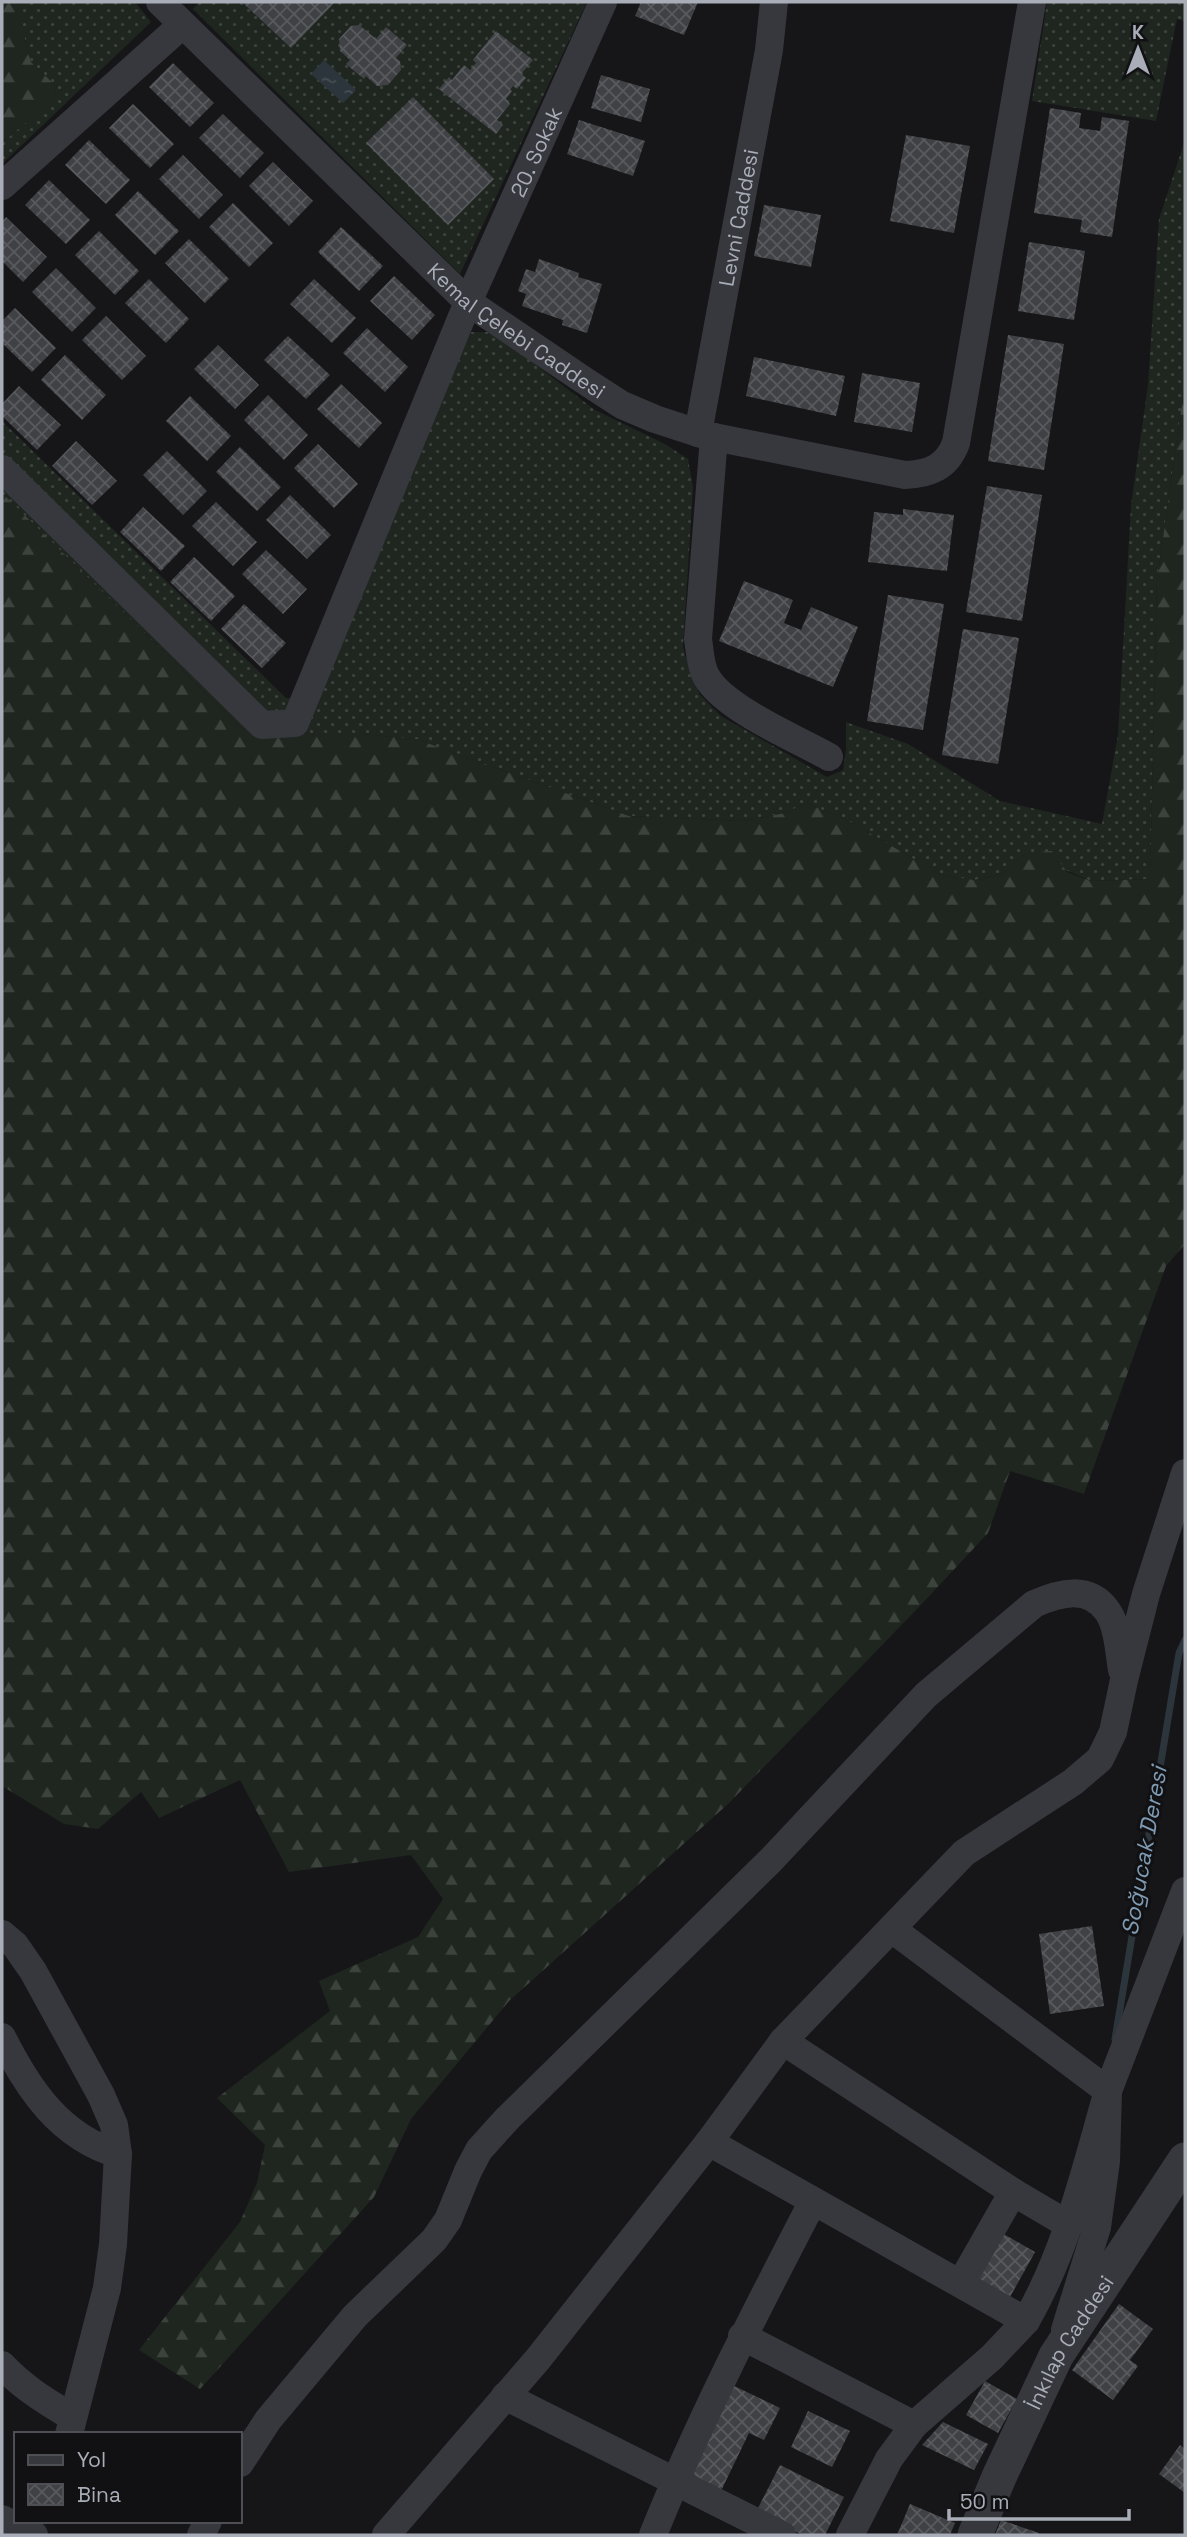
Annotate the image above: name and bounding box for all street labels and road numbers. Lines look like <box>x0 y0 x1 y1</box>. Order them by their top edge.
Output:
street label: 20. Sokak <box>504 102 568 201</box>
street label: Levni Caddesi <box>712 147 764 289</box>
street label: Kemal Çelebi Caddesi <box>422 257 611 404</box>
street label: İnkılap Caddesi <box>1019 2270 1119 2414</box>

